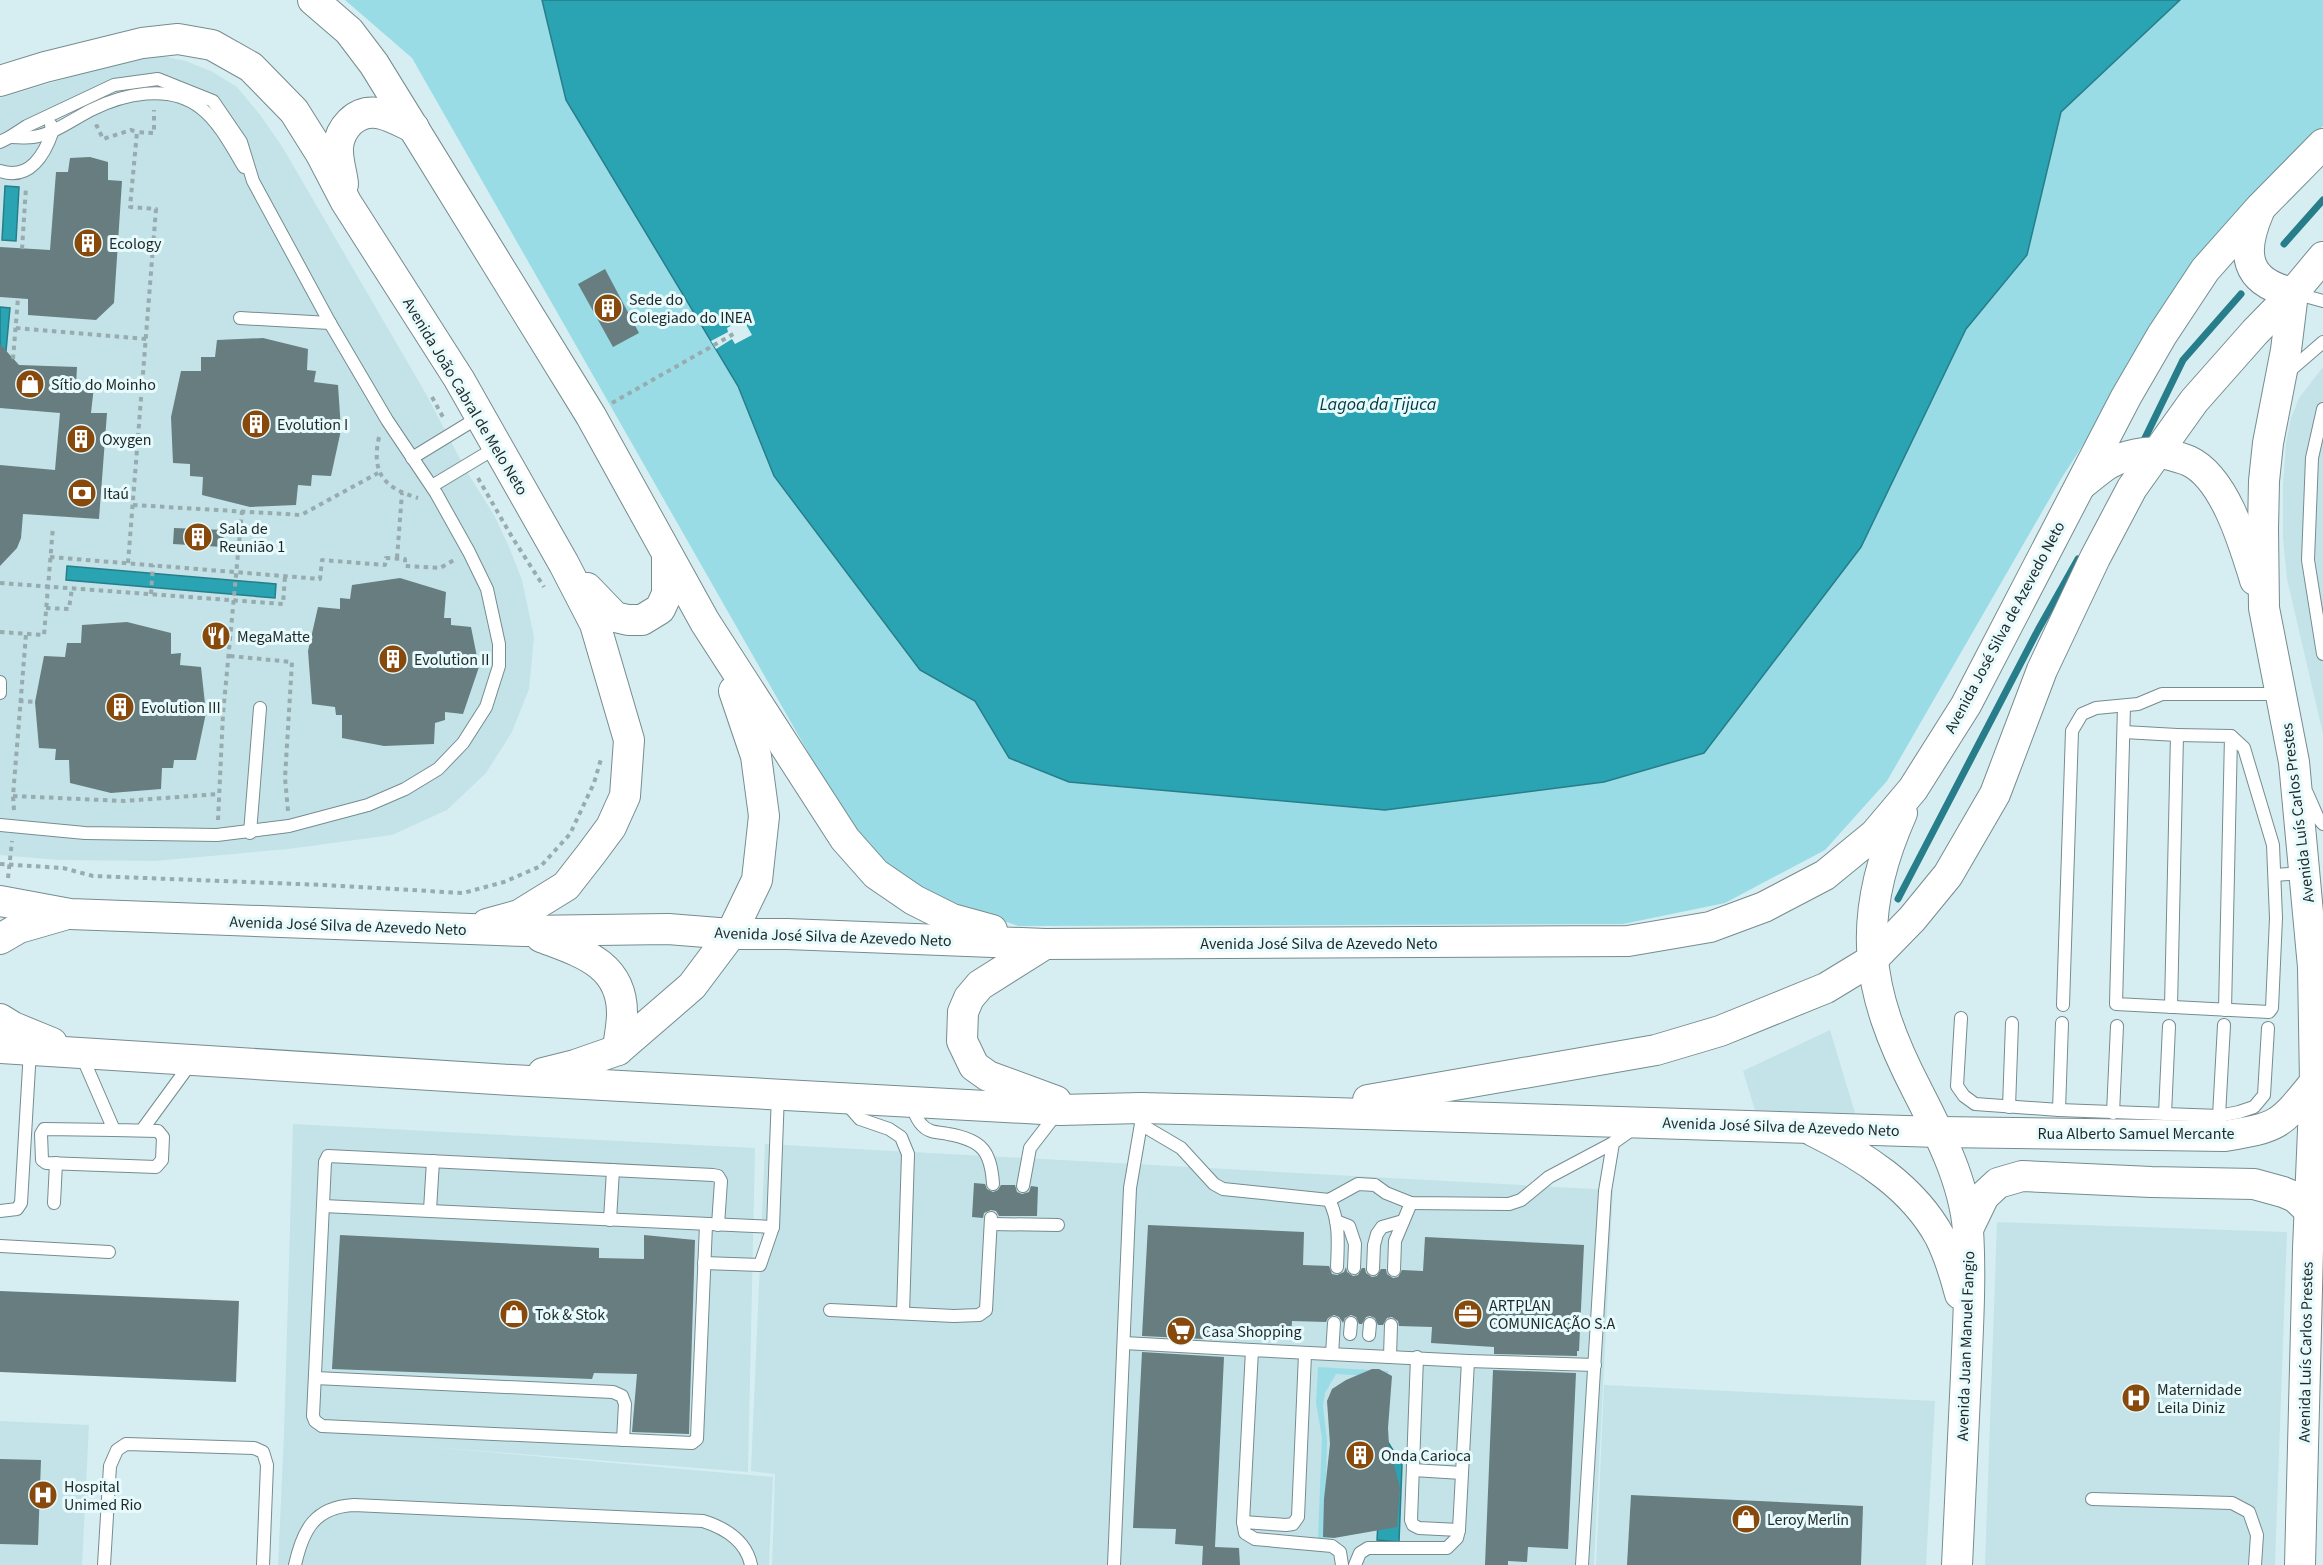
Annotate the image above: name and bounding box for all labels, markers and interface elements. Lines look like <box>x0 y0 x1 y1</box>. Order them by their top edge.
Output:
building icon: Ecology <box>72 227 104 259</box>
place label: Ecology <box>109 233 162 255</box>
place label: Sede do Colegiado do INEA <box>629 289 752 329</box>
building icon: Sede do Colegiado do INEA <box>592 292 624 324</box>
street label: Avenida João Cabral de Melo Neto <box>397 294 533 499</box>
shop icon: Sítio do Moinho <box>14 368 46 400</box>
place label: Sítio do Moinho <box>51 374 156 396</box>
water label: Lagoa da Tijuca <box>1319 392 1437 417</box>
building icon: Evolution I <box>240 408 272 440</box>
place label: Evolution I <box>277 414 348 436</box>
building icon: Oxygen <box>65 423 97 455</box>
place label: Oxygen <box>102 429 152 451</box>
bank icon: Itaú <box>66 477 98 509</box>
place label: Itaú <box>103 483 129 505</box>
place label: Sala de Reunião 1 <box>219 518 285 558</box>
street label: Avenida José Silva de Azevedo Neto <box>1939 518 2070 737</box>
building icon: Sala de Reunião 1 <box>182 521 214 553</box>
restaurant icon: MegaMatte <box>200 620 232 652</box>
place label: MegaMatte <box>237 626 310 648</box>
building icon: Evolution II <box>377 643 409 675</box>
place label: Evolution II <box>414 649 490 671</box>
building icon: Evolution III <box>104 691 136 723</box>
place label: Evolution III <box>141 697 221 719</box>
street label: Avenida Luís Carlos Prestes <box>2276 721 2320 904</box>
street label: Avenida José Silva de Azevedo Neto <box>229 911 467 941</box>
street label: Avenida José Silva de Azevedo Neto <box>714 922 952 952</box>
street label: Avenida José Silva de Azevedo Neto <box>1200 933 1438 955</box>
street label: Avenida José Silva de Azevedo Neto <box>1662 1112 1900 1142</box>
street label: Rua Alberto Samuel Mercante <box>2037 1123 2235 1145</box>
street label: Avenida Juan Manuel Fangio <box>1952 1251 1980 1442</box>
street label: Avenida Luís Carlos Prestes <box>2293 1261 2319 1443</box>
place label: ARTPLAN COMUNICAÇÃO S.A <box>1489 1295 1616 1335</box>
shop icon: Tok & Stok <box>498 1298 530 1330</box>
office icon: ARTPLAN COMUNICAÇÃO S.A <box>1452 1298 1484 1330</box>
place label: Tok & Stok <box>535 1304 605 1326</box>
supermarket icon: Casa Shopping <box>1165 1315 1197 1347</box>
place label: Casa Shopping <box>1202 1321 1302 1343</box>
place label: Maternidade Leila Diniz <box>2157 1379 2242 1419</box>
hospital icon: Maternidade Leila Diniz <box>2120 1382 2152 1414</box>
building icon: Onda Carioca <box>1344 1439 1376 1471</box>
place label: Onda Carioca <box>1381 1445 1471 1467</box>
place label: Hospital Unimed Rio <box>64 1476 142 1516</box>
hospital icon: Hospital Unimed Rio <box>27 1479 59 1511</box>
shop icon: Leroy Merlin <box>1730 1503 1762 1535</box>
place label: Leroy Merlin <box>1767 1509 1849 1531</box>

